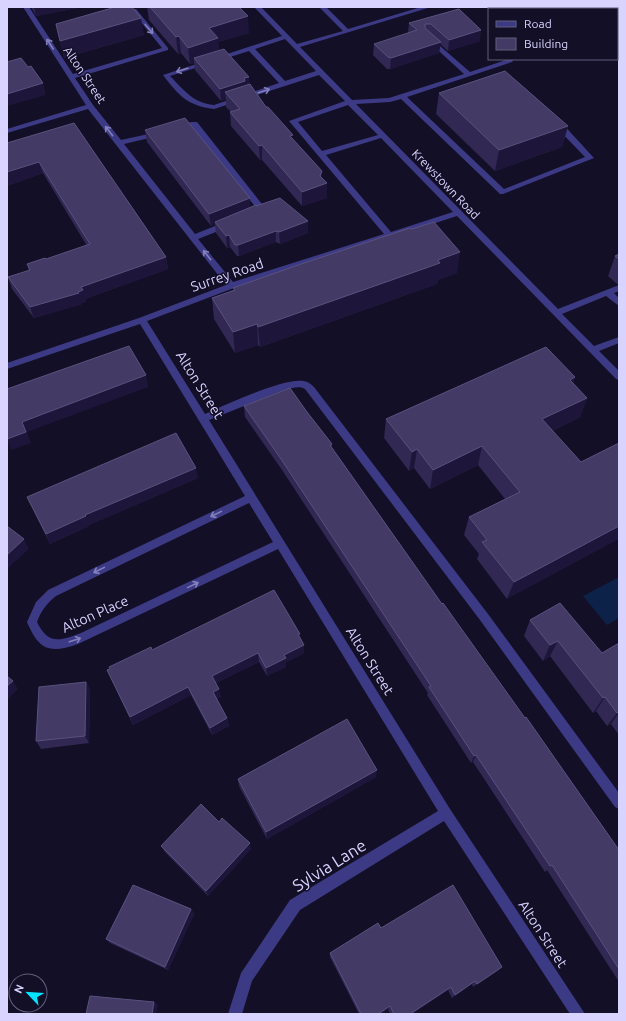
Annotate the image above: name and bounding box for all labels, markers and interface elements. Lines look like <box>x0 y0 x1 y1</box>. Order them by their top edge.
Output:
legend <box>488 8 618 60</box>
text: Road <box>524 17 552 30</box>
one-way arrow <box>145 23 154 34</box>
text: Building <box>524 37 568 50</box>
one-way arrow <box>46 39 54 50</box>
street label: Alton Street <box>61 44 109 106</box>
one-way arrow <box>175 67 188 74</box>
one-way arrow <box>257 87 270 94</box>
one-way arrow <box>105 125 114 136</box>
street label: Krewstown Road <box>410 147 482 221</box>
one-way arrow <box>202 250 211 261</box>
street label: Surrey Road <box>189 255 265 295</box>
street label: Alton Street <box>173 348 227 422</box>
one-way arrow <box>211 511 223 518</box>
one-way arrow <box>94 567 106 574</box>
one-way arrow <box>187 581 199 588</box>
street label: Alton Place <box>59 592 131 636</box>
street label: Alton Street <box>343 624 397 698</box>
one-way arrow <box>69 636 82 643</box>
street label: Sylvia Lane <box>289 835 369 895</box>
street label: Alton Street <box>515 897 571 971</box>
north arrow <box>8 973 48 1013</box>
text: N <box>12 983 26 995</box>

